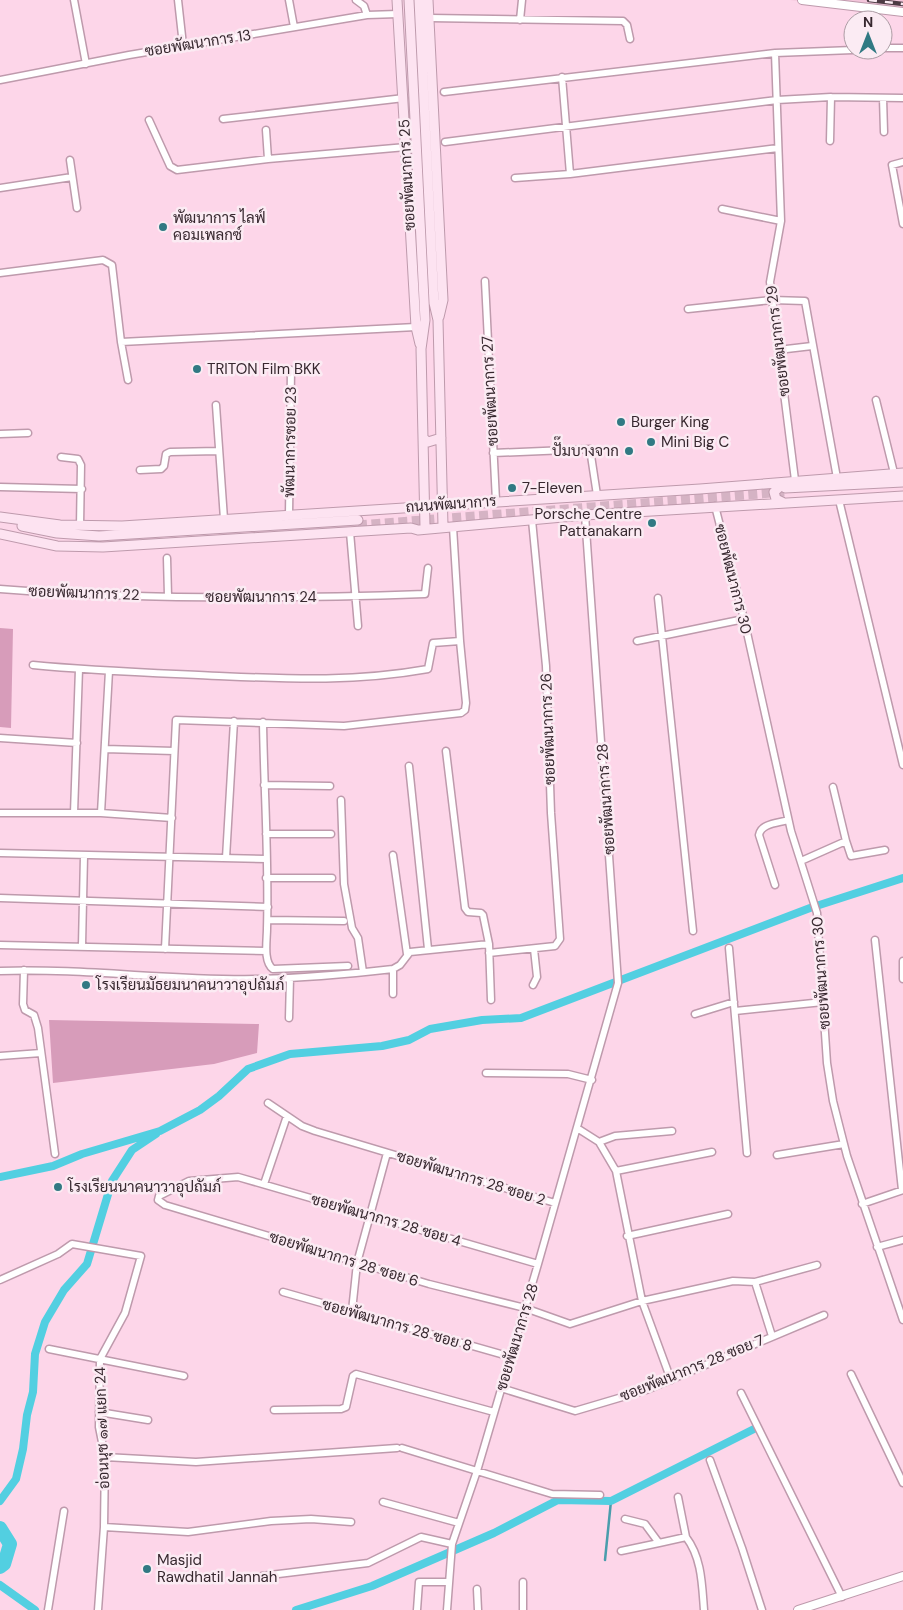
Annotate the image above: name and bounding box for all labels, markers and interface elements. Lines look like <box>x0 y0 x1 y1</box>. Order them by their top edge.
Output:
north arrow <box>843 10 893 60</box>
text: N <box>863 13 873 31</box>
street label: ซอยพัฒนาการ 13 <box>143 25 253 61</box>
street label: ซอยพัฒนาการ 25 <box>394 119 420 231</box>
place label: พัฒนาการ ไลฟ์ คอมเพลกซ์ <box>173 208 266 245</box>
marker: พัฒนาการ ไลฟ์ คอมเพลกซ์ <box>157 221 169 233</box>
street label: ซอยพัฒนาการ 29 <box>761 284 795 398</box>
street label: ซอยพัฒนาการ 27 <box>477 335 503 447</box>
place label: TRITON Film BKK <box>207 359 321 379</box>
marker: TRITON Film BKK <box>191 363 203 375</box>
street label: พัฒนาการซอย 23 <box>279 386 301 498</box>
place label: Burger King <box>631 412 709 432</box>
marker: Burger King <box>615 416 627 428</box>
place label: Mini Big C <box>661 432 729 452</box>
place label: ปั๊มบางจาก <box>552 436 619 461</box>
marker: Mini Big C <box>645 436 657 448</box>
marker: ปั๊มบางจาก <box>623 445 635 457</box>
place label: 7-Eleven <box>522 478 582 498</box>
marker: 7-Eleven <box>506 482 518 494</box>
street label: ถนนพัฒนาการ <box>405 491 497 517</box>
place label: Porsche Centre Pattanakarn <box>534 504 642 541</box>
marker: Porsche Centre Pattanakarn <box>646 517 658 529</box>
street label: ซอยพัฒนาการ 30 <box>710 522 756 636</box>
street label: ซอยพัฒนาการ 22 <box>28 581 140 605</box>
street label: ซอยพัฒนาการ 24 <box>205 587 317 607</box>
street label: ซอยพัฒนาการ 26 <box>536 673 560 785</box>
street label: ซอยพัฒนาการ 28 <box>592 743 620 855</box>
street label: ซอยพัฒนาการ 30 <box>807 916 835 1030</box>
place label: โรงเรียนมัธยมนาคนาวาอุปถัมภ์ <box>95 975 284 996</box>
marker: โรงเรียนมัธยมนาคนาวาอุปถัมภ์ <box>80 979 92 991</box>
street label: ซอยพัฒนาการ 28 ซอย 2 <box>394 1146 548 1210</box>
place label: โรงเรียนนาคนาวาอุปถัมภ์ <box>67 1177 221 1198</box>
marker: โรงเรียนนาคนาวาอุปถัมภ์ <box>52 1181 64 1193</box>
street label: ซอยพัฒนาการ 28 ซอย 4 <box>309 1189 463 1251</box>
street label: ซอยพัฒนาการ 28 ซอย 6 <box>267 1227 421 1291</box>
street label: ซอยพัฒนาการ 28 <box>491 1281 543 1393</box>
street label: ซอยพัฒนาการ 28 ซอย 8 <box>320 1294 474 1356</box>
street label: ซอยพัฒนาการ 28 ซอย 7 <box>617 1330 767 1406</box>
street label: อ่อนนุช ๑๗ แยก 24 <box>90 1366 115 1490</box>
place label: Masjid Rawdhatil Jannah <box>157 1550 277 1587</box>
marker: Masjid Rawdhatil Jannah <box>141 1563 153 1575</box>

